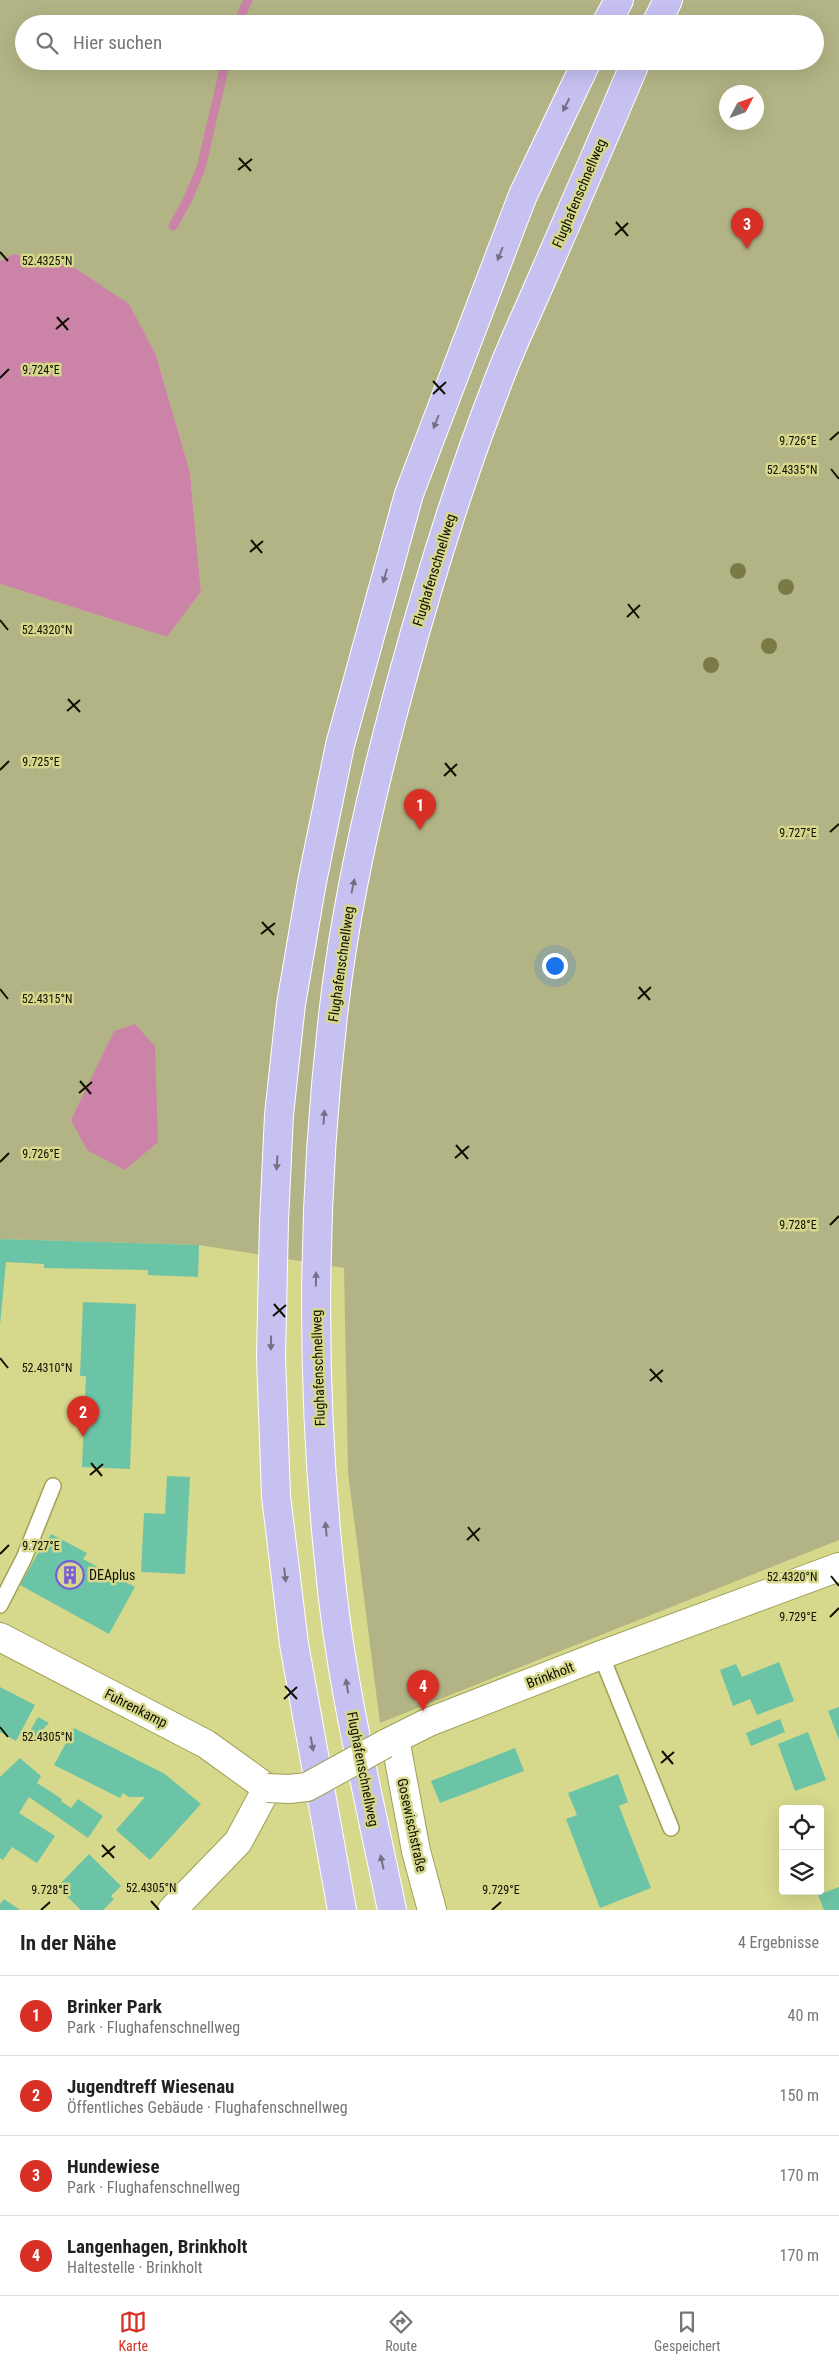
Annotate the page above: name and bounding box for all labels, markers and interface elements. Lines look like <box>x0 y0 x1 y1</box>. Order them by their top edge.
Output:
search box <box>15 15 824 70</box>
icon: search <box>33 29 61 57</box>
text: Hier suchen <box>73 31 162 54</box>
north arrow <box>719 85 764 130</box>
one-way arrow <box>562 98 570 112</box>
street label: Flughafenschnellweg <box>549 136 609 250</box>
pin: 3 <box>731 208 763 249</box>
one-way arrow <box>496 246 503 261</box>
text: 52.4325°N <box>22 254 72 268</box>
text: 9.724°E <box>22 363 60 377</box>
one-way arrow <box>432 415 440 429</box>
text: 9.726°E <box>779 434 817 448</box>
text: 52.4335°N <box>767 463 817 477</box>
street label: Flughafenschnellweg <box>409 512 459 628</box>
one-way arrow <box>381 569 389 584</box>
text: 52.4320°N <box>22 623 72 637</box>
text: 9.725°E <box>22 755 60 769</box>
pin: 1 <box>404 789 436 830</box>
text: 9.727°E <box>779 826 817 840</box>
one-way arrow <box>349 878 357 894</box>
street label: Flughafenschnellweg <box>325 905 357 1023</box>
your location <box>542 953 568 979</box>
text: 52.4315°N <box>22 992 72 1006</box>
one-way arrow <box>320 1109 328 1125</box>
text: 9.726°E <box>22 1147 60 1161</box>
one-way arrow <box>272 1156 280 1172</box>
text: 9.728°E <box>779 1218 817 1232</box>
one-way arrow <box>312 1271 320 1287</box>
street label: Flughafenschnellweg <box>308 1309 328 1427</box>
one-way arrow <box>267 1336 275 1352</box>
text: 52.4310°N <box>22 1361 72 1375</box>
pin: 2 <box>67 1396 99 1437</box>
one-way arrow <box>322 1521 330 1537</box>
text: 9.727°E <box>22 1539 60 1553</box>
building icon: DEAplus <box>55 1560 85 1590</box>
place label: DEAplus <box>89 1567 135 1583</box>
one-way arrow <box>281 1567 289 1583</box>
text: 52.4320°N <box>767 1570 817 1584</box>
text: 9.729°E <box>779 1610 817 1624</box>
street label: Brinkholt <box>524 1659 576 1691</box>
pin: 4 <box>407 1670 439 1711</box>
one-way arrow <box>343 1677 351 1693</box>
street label: Fuhrenkamp <box>102 1685 170 1731</box>
street label: Flughafenschnellweg <box>344 1710 382 1828</box>
text: 52.4305°N <box>22 1730 72 1744</box>
one-way arrow <box>308 1736 316 1752</box>
street label: Gosewischstraße <box>394 1777 430 1874</box>
map controls <box>779 1805 824 1895</box>
button: locate <box>779 1805 824 1850</box>
button: layers <box>779 1850 824 1895</box>
one-way arrow <box>378 1854 386 1870</box>
text: 52.4305°N <box>126 1881 176 1895</box>
text: 9.728°E <box>31 1883 69 1897</box>
text: 9.729°E <box>482 1883 520 1897</box>
text: In der Nähe <box>20 1931 116 1955</box>
text: 4 Ergebnisse <box>738 1933 819 1952</box>
text: Brinker Park <box>67 1995 162 2018</box>
text: 1 <box>32 2006 40 2025</box>
text: 40 m <box>787 2006 819 2025</box>
text: Park · Flughafenschnellweg <box>67 2018 240 2037</box>
text: Jugendtreff Wiesenau <box>67 2075 234 2098</box>
text: 2 <box>32 2086 40 2105</box>
text: 150 m <box>780 2086 819 2105</box>
text: Öffentliches Gebäude · Flughafenschnellweg <box>67 2098 348 2117</box>
text: Hundewiese <box>67 2155 160 2178</box>
text: 3 <box>32 2166 40 2185</box>
text: 170 m <box>780 2166 819 2185</box>
text: Park · Flughafenschnellweg <box>67 2178 240 2197</box>
text: Langenhagen, Brinkholt <box>67 2235 247 2258</box>
text: 4 <box>32 2246 40 2265</box>
text: 170 m <box>780 2246 819 2265</box>
text: Haltestelle · Brinkholt <box>67 2258 203 2277</box>
tab: Karte <box>118 2308 148 2354</box>
tab: Route <box>385 2308 417 2354</box>
tab: Gespeichert <box>654 2308 721 2354</box>

